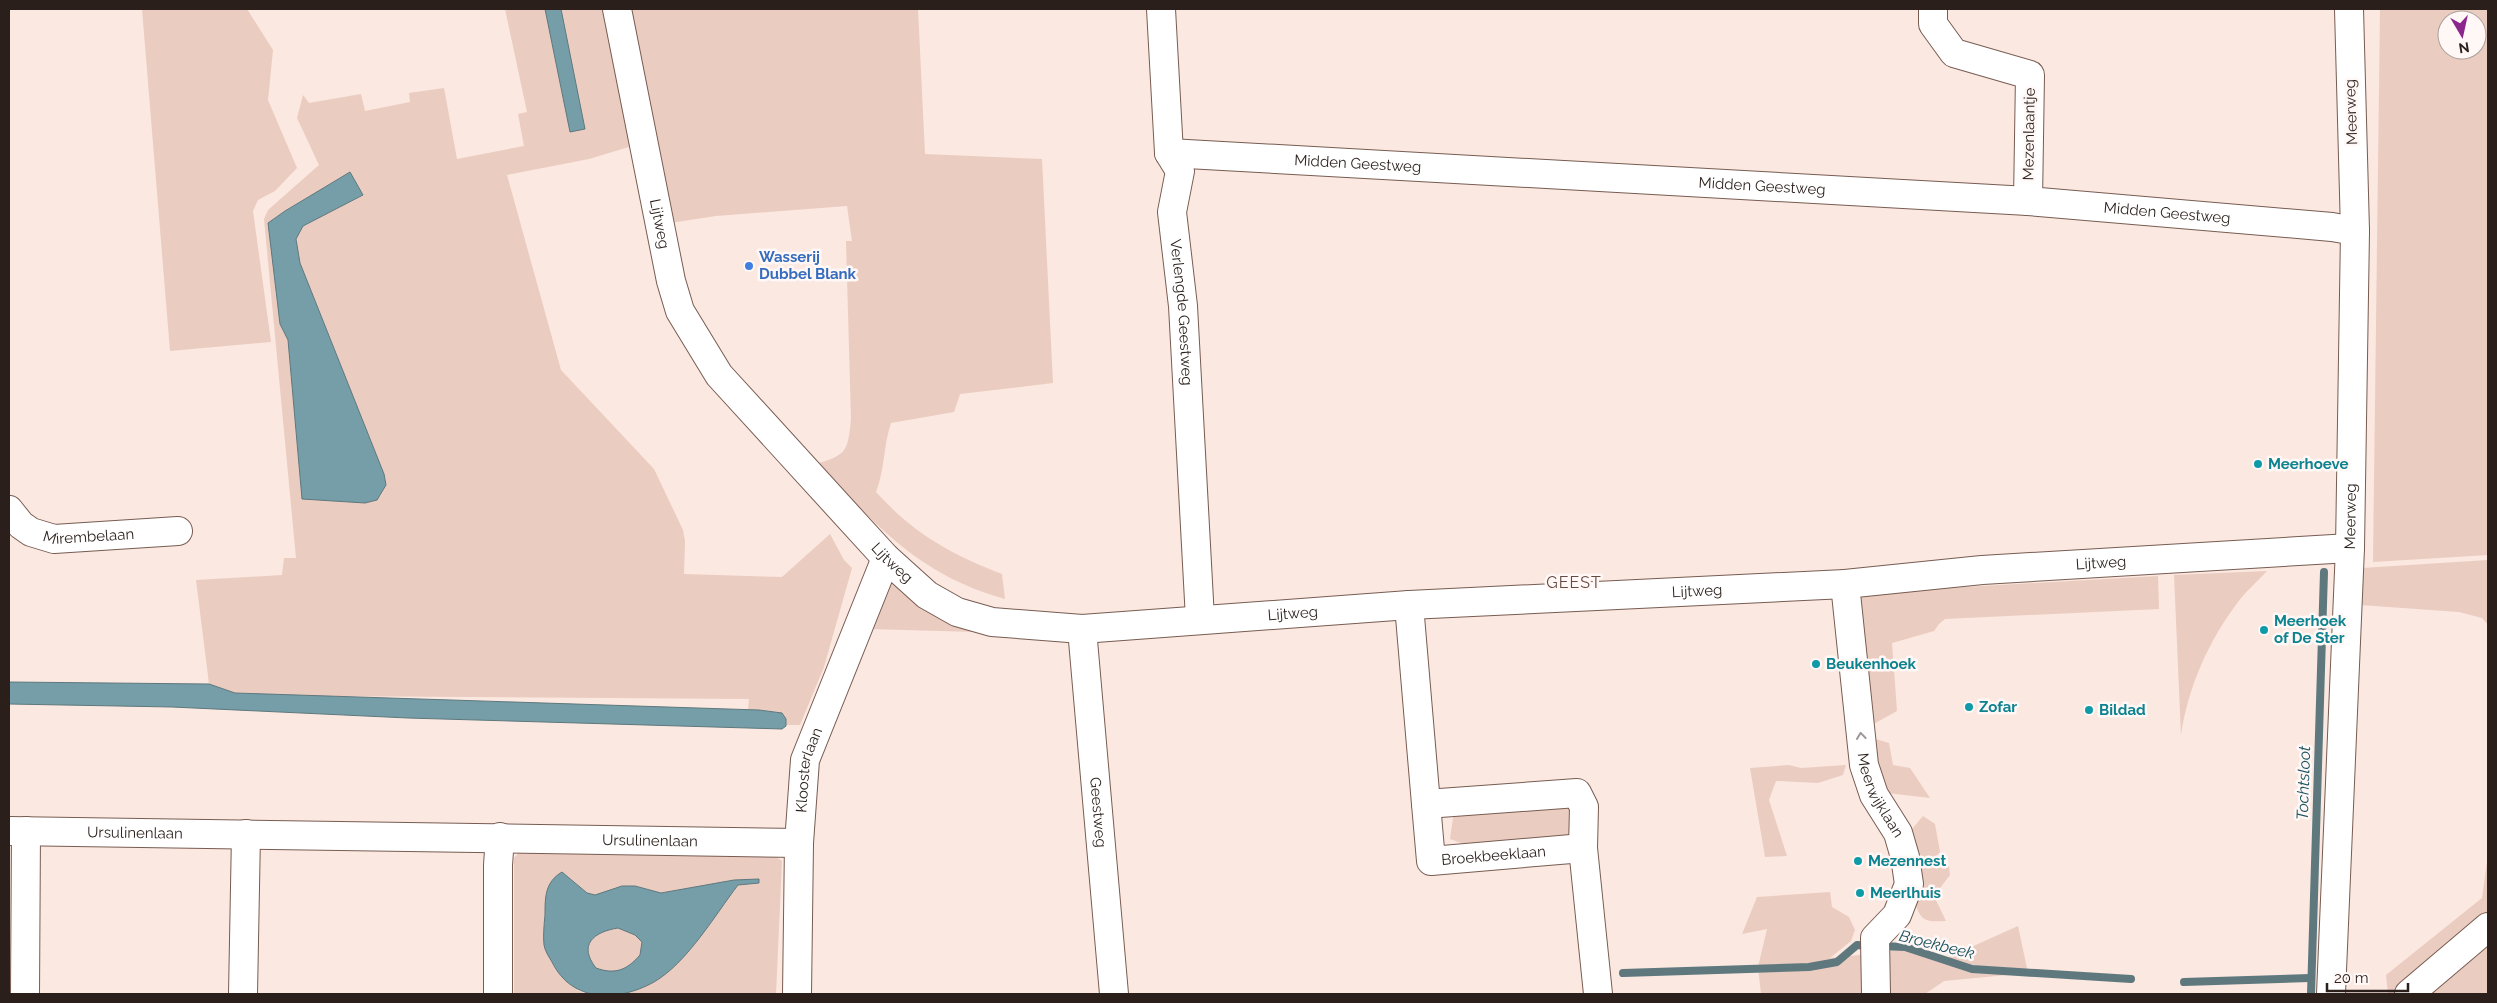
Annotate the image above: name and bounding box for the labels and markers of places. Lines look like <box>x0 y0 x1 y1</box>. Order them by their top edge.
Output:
place label: Wasserij Dubbel Blank <box>759 248 857 283</box>
marker: Wasserij Dubbel Blank <box>743 260 755 272</box>
place label: Meerhoeve <box>2268 455 2349 473</box>
marker: Meerhoeve <box>2252 458 2264 470</box>
place label: Meerhoek of De Ster <box>2274 612 2347 647</box>
marker: Meerhoek of De Ster <box>2258 624 2270 636</box>
place label: Beukenhoek <box>1826 655 1917 673</box>
marker: Beukenhoek <box>1810 658 1822 670</box>
place label: Zofar <box>1979 698 2017 716</box>
marker: Zofar <box>1963 701 1975 713</box>
place label: Bildad <box>2099 701 2146 719</box>
marker: Bildad <box>2083 704 2095 716</box>
place label: Mezennest <box>1868 852 1946 870</box>
marker: Mezennest <box>1852 855 1864 867</box>
place label: Meerlhuis <box>1870 884 1941 902</box>
marker: Meerlhuis <box>1854 887 1866 899</box>

